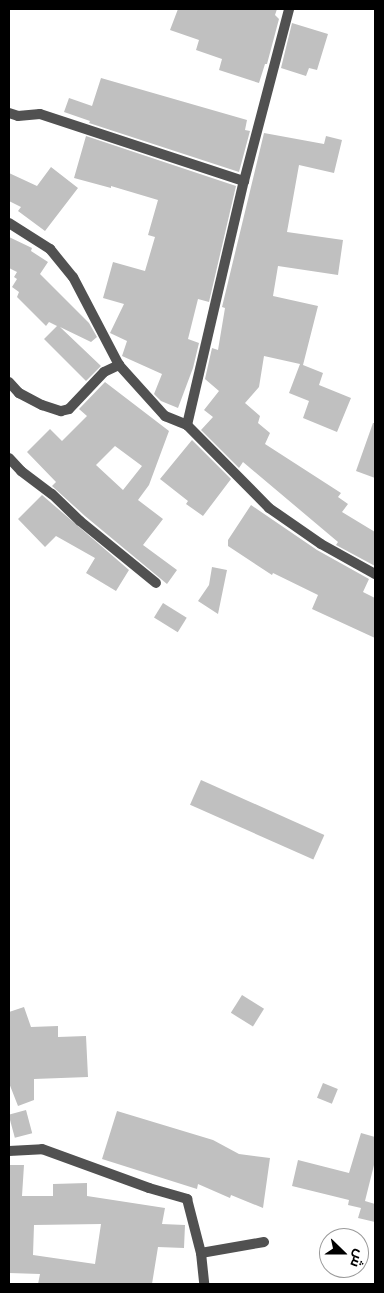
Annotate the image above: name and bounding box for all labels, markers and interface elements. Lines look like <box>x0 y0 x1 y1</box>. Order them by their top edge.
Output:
north arrow <box>319 1228 369 1278</box>
text: ش <box>347 1247 367 1269</box>

